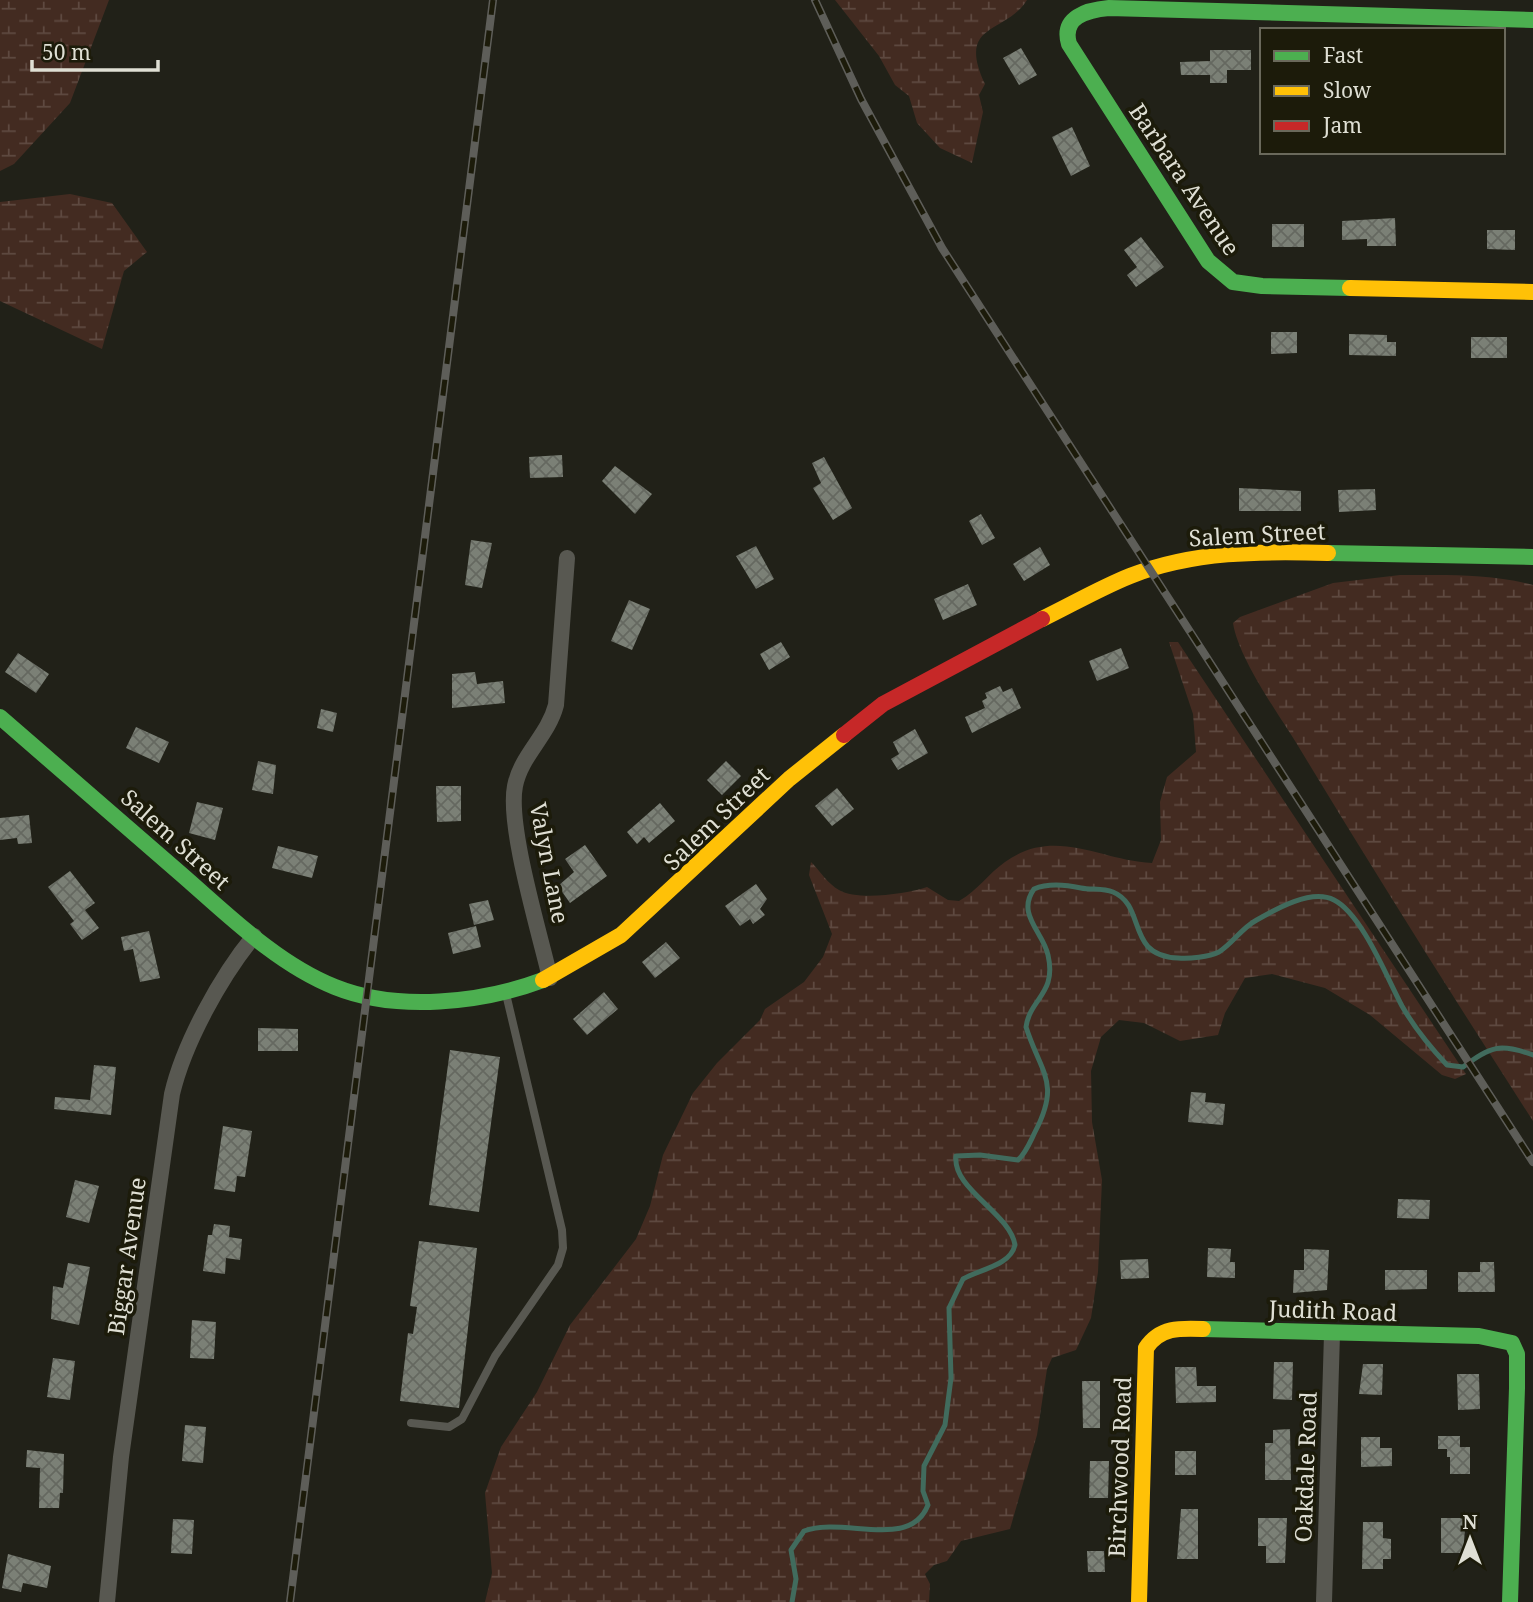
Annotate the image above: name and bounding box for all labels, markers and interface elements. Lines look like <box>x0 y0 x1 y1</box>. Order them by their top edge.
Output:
scale bar <box>32 28 158 72</box>
legend <box>1260 28 1505 154</box>
text: 50 m <box>42 38 91 66</box>
text: Fast <box>1323 41 1363 69</box>
text: Slow <box>1323 76 1372 104</box>
street label: Barbara Avenue <box>1122 97 1248 261</box>
text: Jam <box>1322 111 1362 139</box>
street label: Salem Street <box>1188 514 1326 554</box>
street label: Salem Street <box>656 759 776 877</box>
street label: Salem Street <box>114 781 238 897</box>
street label: Valyn Lane <box>523 800 577 926</box>
street label: Biggar Avenue <box>99 1175 153 1337</box>
street label: Judith Road <box>1267 1292 1398 1328</box>
street label: Birchwood Road <box>1100 1376 1138 1558</box>
street label: Oakdale Road <box>1286 1391 1324 1543</box>
north arrow <box>1435 1504 1505 1574</box>
text: N <box>1463 1509 1478 1535</box>

